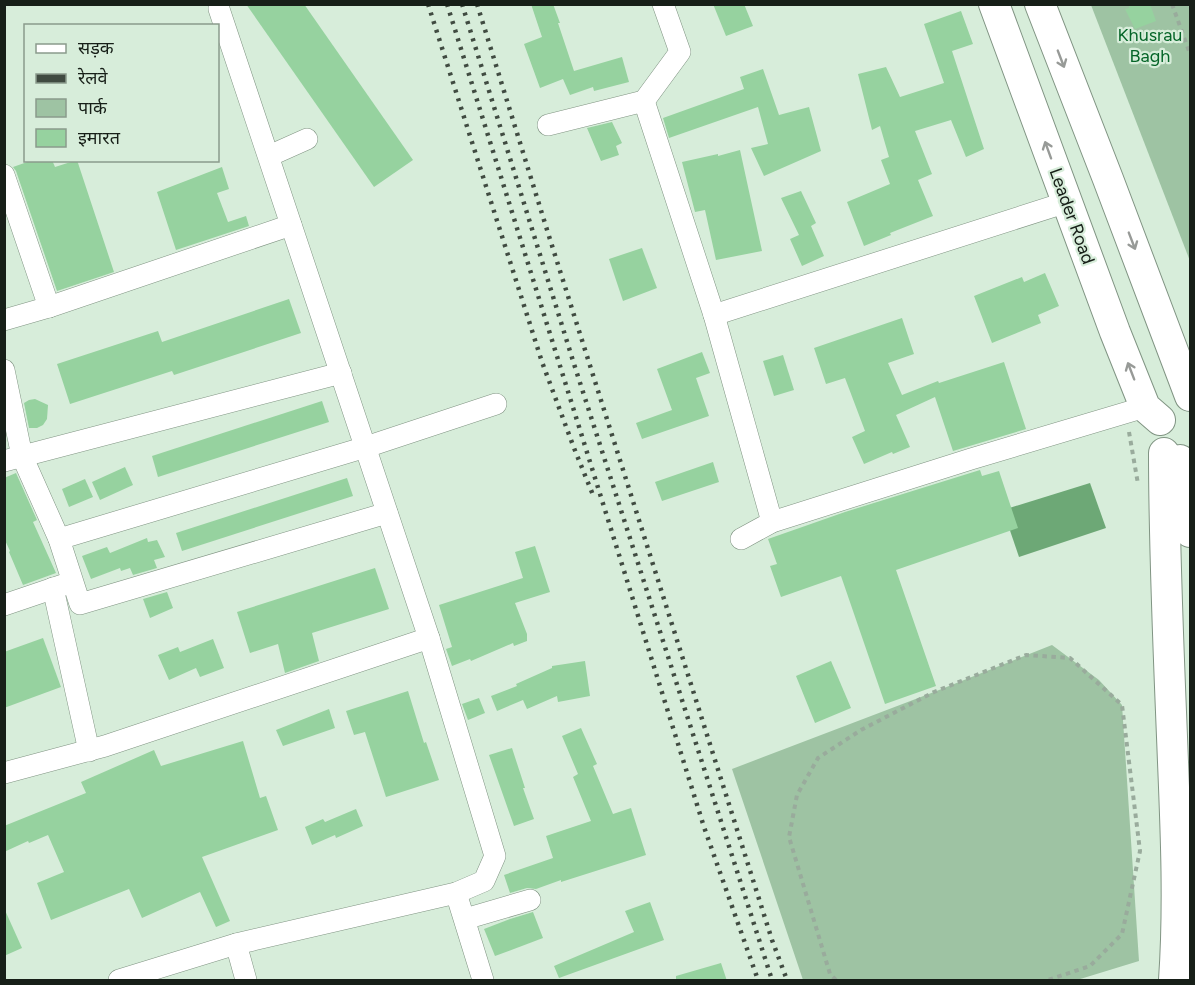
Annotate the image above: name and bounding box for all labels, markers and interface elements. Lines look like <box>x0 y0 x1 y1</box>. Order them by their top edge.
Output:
legend <box>24 24 219 162</box>
park label: Khusrau Bagh <box>1118 24 1182 67</box>
text: सड़क <box>78 37 115 59</box>
one-way arrow <box>1056 49 1067 68</box>
text: रेलवे <box>77 67 109 89</box>
text: पार्क <box>78 97 108 119</box>
text: इमारत <box>78 127 121 149</box>
one-way arrow <box>1041 141 1052 159</box>
street label: Leader Road <box>1044 165 1100 267</box>
one-way arrow <box>1127 231 1138 250</box>
one-way arrow <box>1125 363 1136 381</box>

